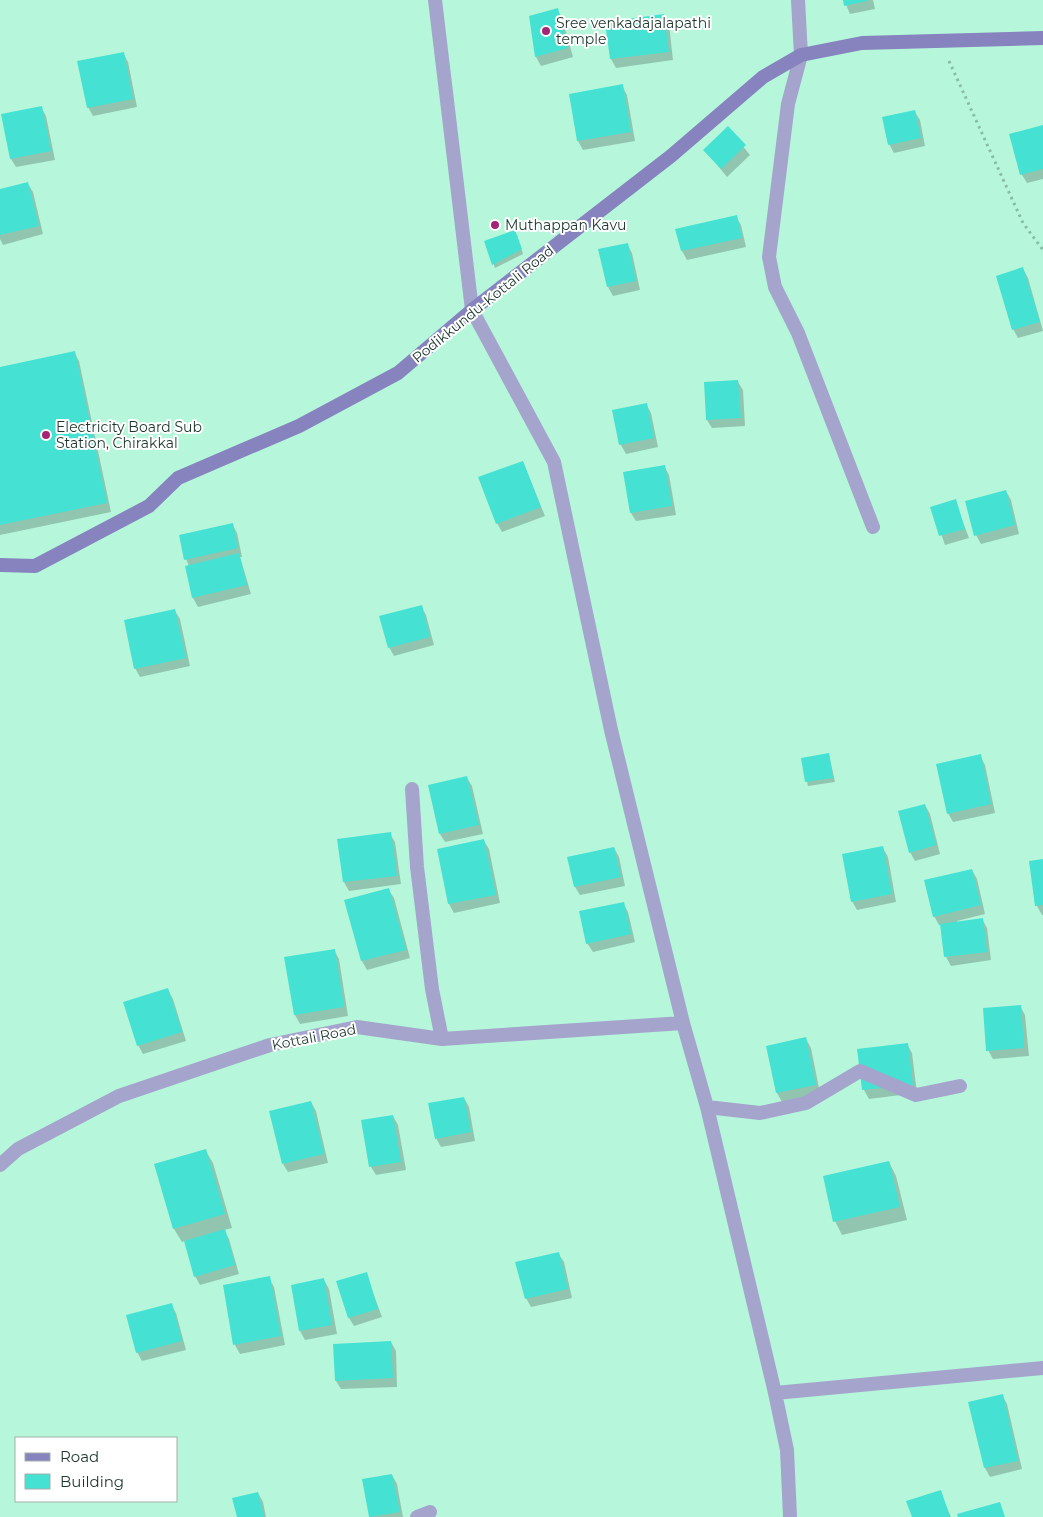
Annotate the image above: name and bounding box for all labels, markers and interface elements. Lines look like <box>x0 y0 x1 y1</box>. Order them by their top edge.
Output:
place label: Sree venkadajalapathi temple <box>556 14 711 48</box>
marker: Sree venkadajalapathi temple <box>540 25 552 37</box>
place label: Muthappan Kavu <box>505 216 626 234</box>
marker: Muthappan Kavu <box>489 219 501 231</box>
street label: Podikkundu-Kottali Road <box>409 241 557 367</box>
place label: Electricity Board Sub Station, Chirakkal <box>56 418 202 452</box>
marker: Electricity Board Sub Station, Chirakkal <box>40 429 52 441</box>
street label: Kottali Road <box>270 1020 358 1054</box>
legend <box>15 1437 178 1502</box>
text: Road <box>60 1447 99 1466</box>
text: Building <box>60 1472 124 1491</box>

